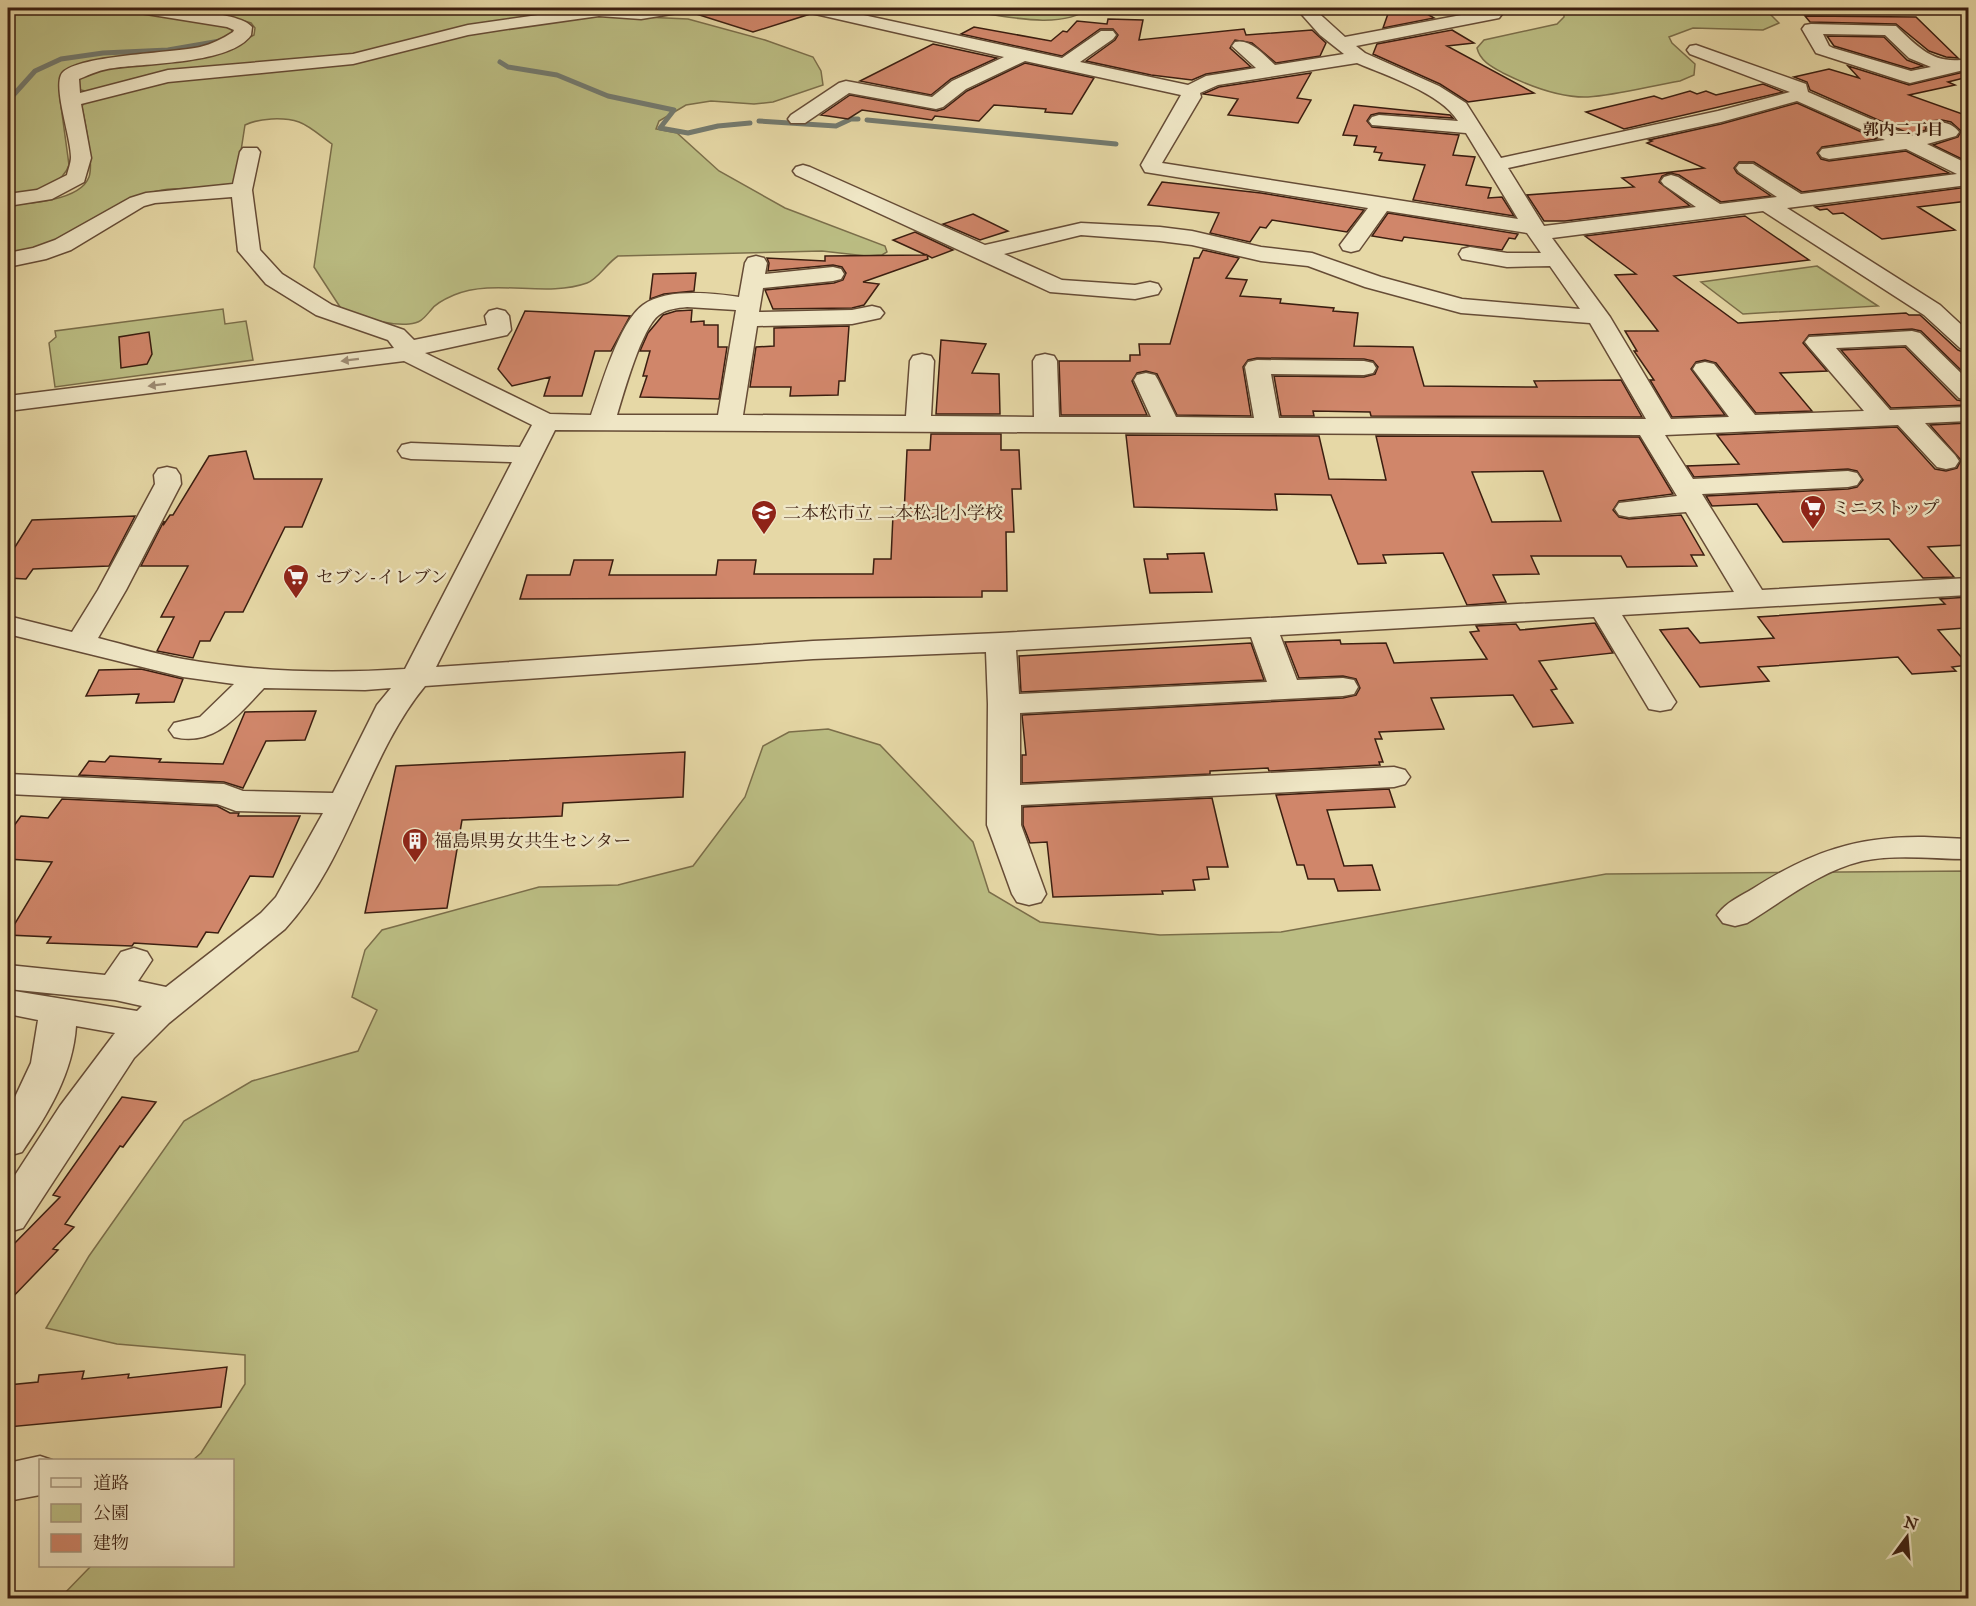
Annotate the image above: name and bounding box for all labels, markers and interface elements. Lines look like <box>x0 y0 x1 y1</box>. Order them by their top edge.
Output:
district label: 郭内二丁目 <box>1863 120 1943 139</box>
one-way arrow <box>340 355 359 365</box>
one-way arrow <box>147 380 166 390</box>
supermarket icon: ミニストップ <box>1798 493 1828 531</box>
place label: ミニストップ <box>1832 497 1939 519</box>
school or university icon: 二本松市立 二本松北小学校 <box>749 498 779 536</box>
place label: 二本松市立 二本松北小学校 <box>783 502 1003 524</box>
supermarket icon: セブン-イレブン <box>281 562 311 600</box>
place label: セブン-イレブン <box>316 566 448 588</box>
building icon: 福島県男女共生センター <box>400 826 430 864</box>
place label: 福島県男女共生センター <box>434 830 631 852</box>
legend <box>39 1459 234 1567</box>
text: 道路 <box>93 1472 129 1494</box>
text: 公園 <box>93 1502 129 1524</box>
north arrow <box>1877 1507 1937 1567</box>
text: N <box>1902 1512 1921 1534</box>
text: 建物 <box>93 1532 129 1554</box>

